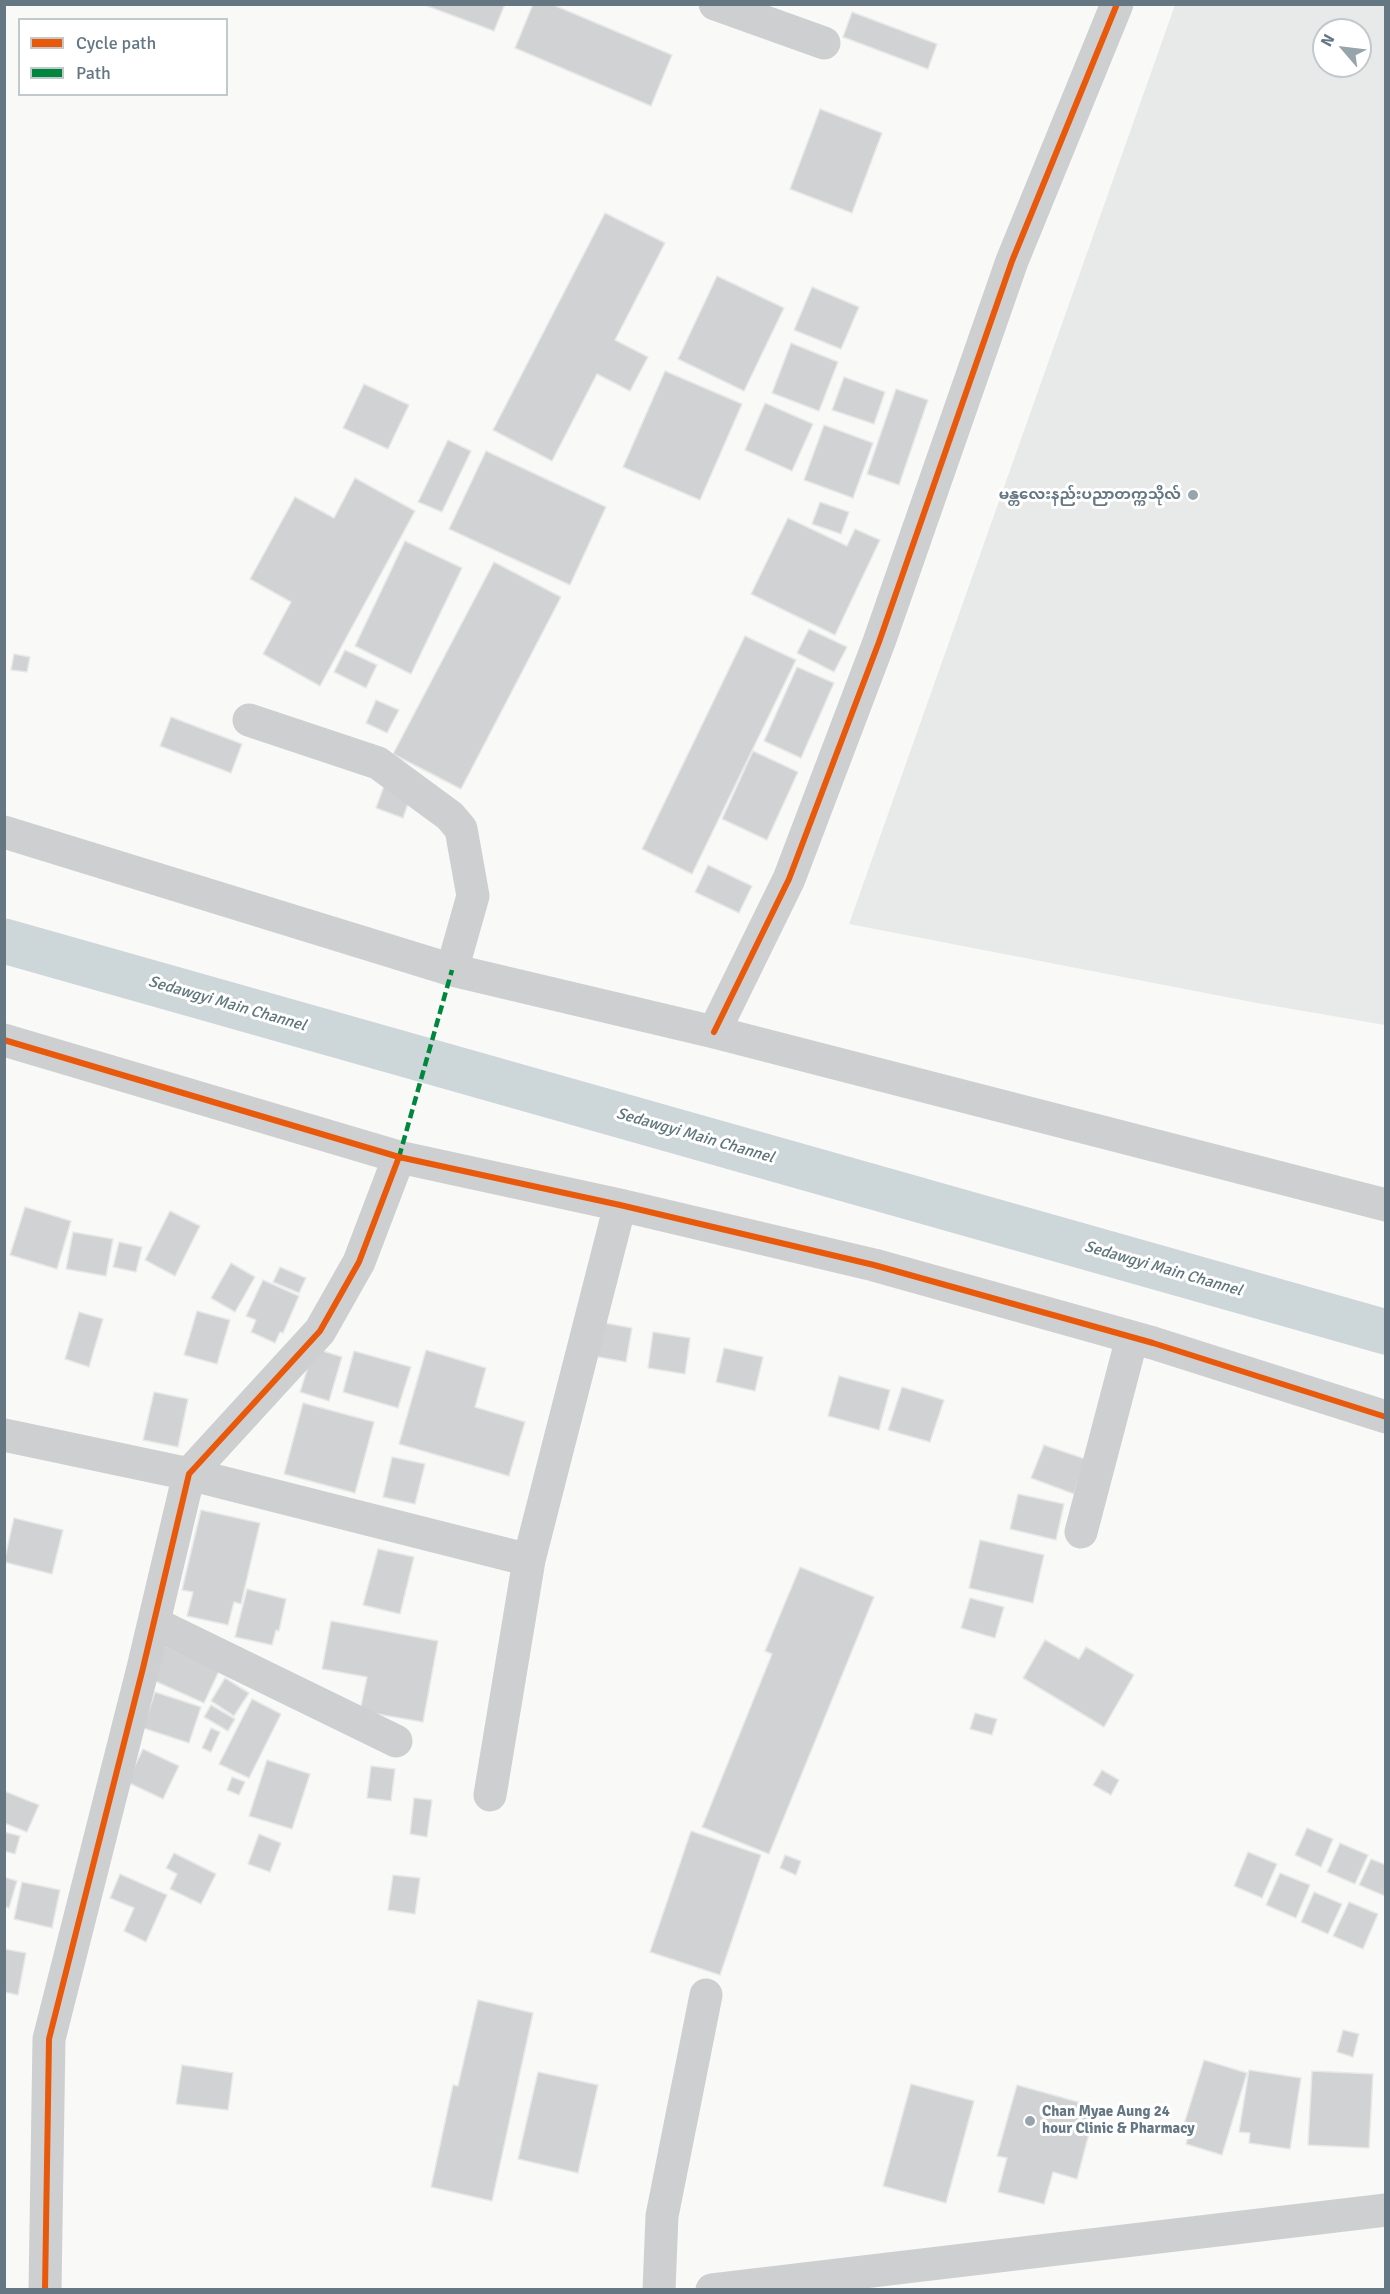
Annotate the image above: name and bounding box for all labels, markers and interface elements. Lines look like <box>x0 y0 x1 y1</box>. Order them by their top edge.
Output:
legend <box>18 18 228 96</box>
north arrow <box>1312 18 1372 78</box>
text: N <box>1316 31 1339 50</box>
text: Cycle path <box>76 32 156 54</box>
text: Path <box>76 62 111 84</box>
place label: မန္တလေးနည်းပညာတက္ကသိုလ် <box>999 486 1181 504</box>
marker: မန္တလေးနည်းပညာတက္ကသိုလ် <box>1186 488 1200 502</box>
water label: Sedawgyi Main Channel <box>146 972 308 1036</box>
water label: Sedawgyi Main Channel <box>614 1104 776 1168</box>
water label: Sedawgyi Main Channel <box>1082 1237 1244 1301</box>
place label: Chan Myae Aung 24 hour Clinic & Pharmacy <box>1042 2103 1195 2138</box>
marker: Chan Myae Aung 24 hour Clinic & Pharmacy <box>1023 2114 1037 2128</box>

